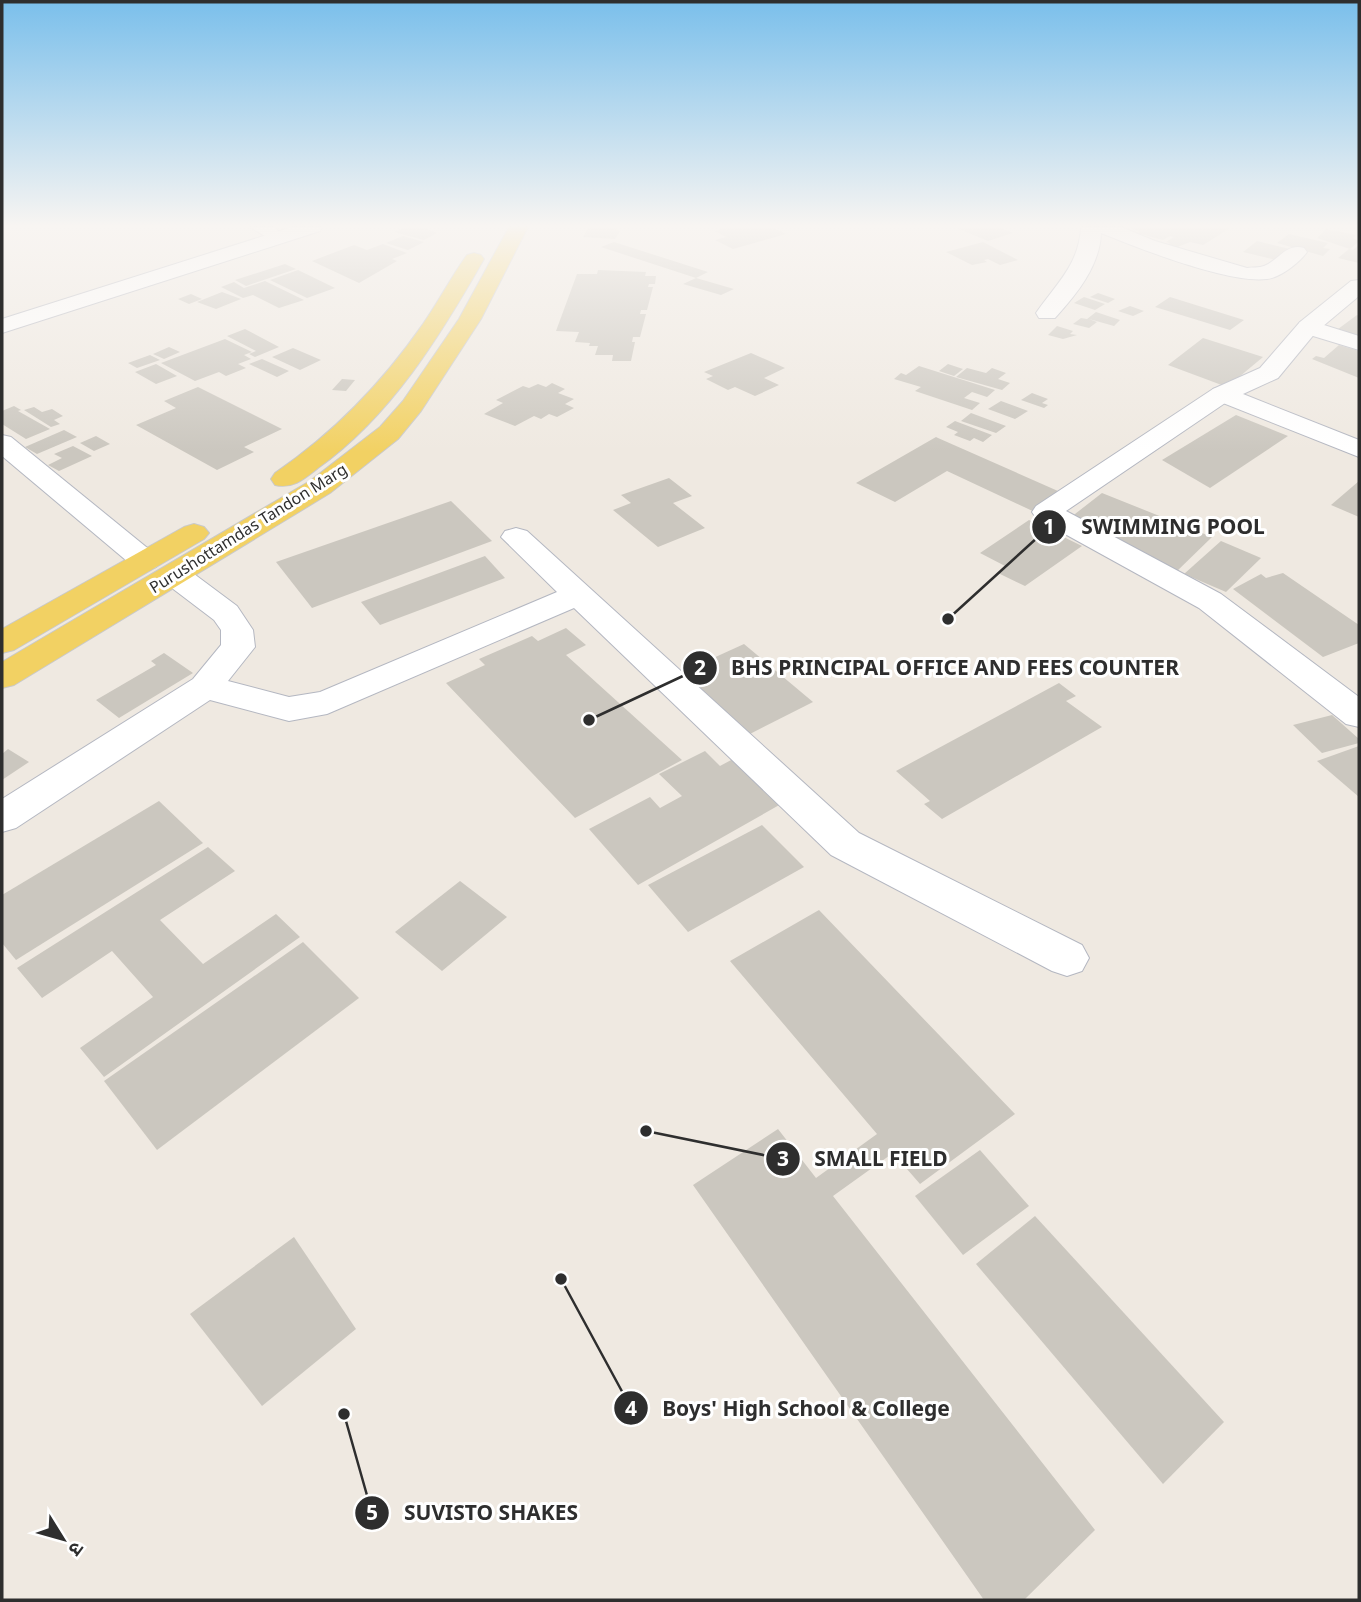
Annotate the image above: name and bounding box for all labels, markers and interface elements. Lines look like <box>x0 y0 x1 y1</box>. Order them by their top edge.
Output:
street label: Purushottamdas Tandon Marg <box>145 458 351 598</box>
callout: SWIMMING POOL <box>1032 506 1278 548</box>
text: 1 <box>1043 512 1055 540</box>
text: SWIMMING POOL <box>1081 512 1265 540</box>
callout: BHS PRINCIPAL OFFICE AND FEES COUNTER <box>682 647 1193 689</box>
text: 2 <box>694 653 706 681</box>
text: BHS PRINCIPAL OFFICE AND FEES COUNTER <box>731 653 1179 681</box>
callout: SMALL FIELD <box>766 1138 962 1180</box>
text: 3 <box>777 1144 789 1172</box>
text: SMALL FIELD <box>814 1144 948 1172</box>
callout: Boys' High School & College <box>613 1387 964 1429</box>
text: 4 <box>625 1394 637 1422</box>
text: Boys' High School & College <box>662 1394 950 1422</box>
callout: SUVISTO SHAKES <box>355 1492 592 1534</box>
text: 5 <box>366 1498 378 1526</box>
text: SUVISTO SHAKES <box>404 1498 578 1526</box>
north arrow <box>28 1504 98 1574</box>
text: उ <box>62 1537 90 1562</box>

